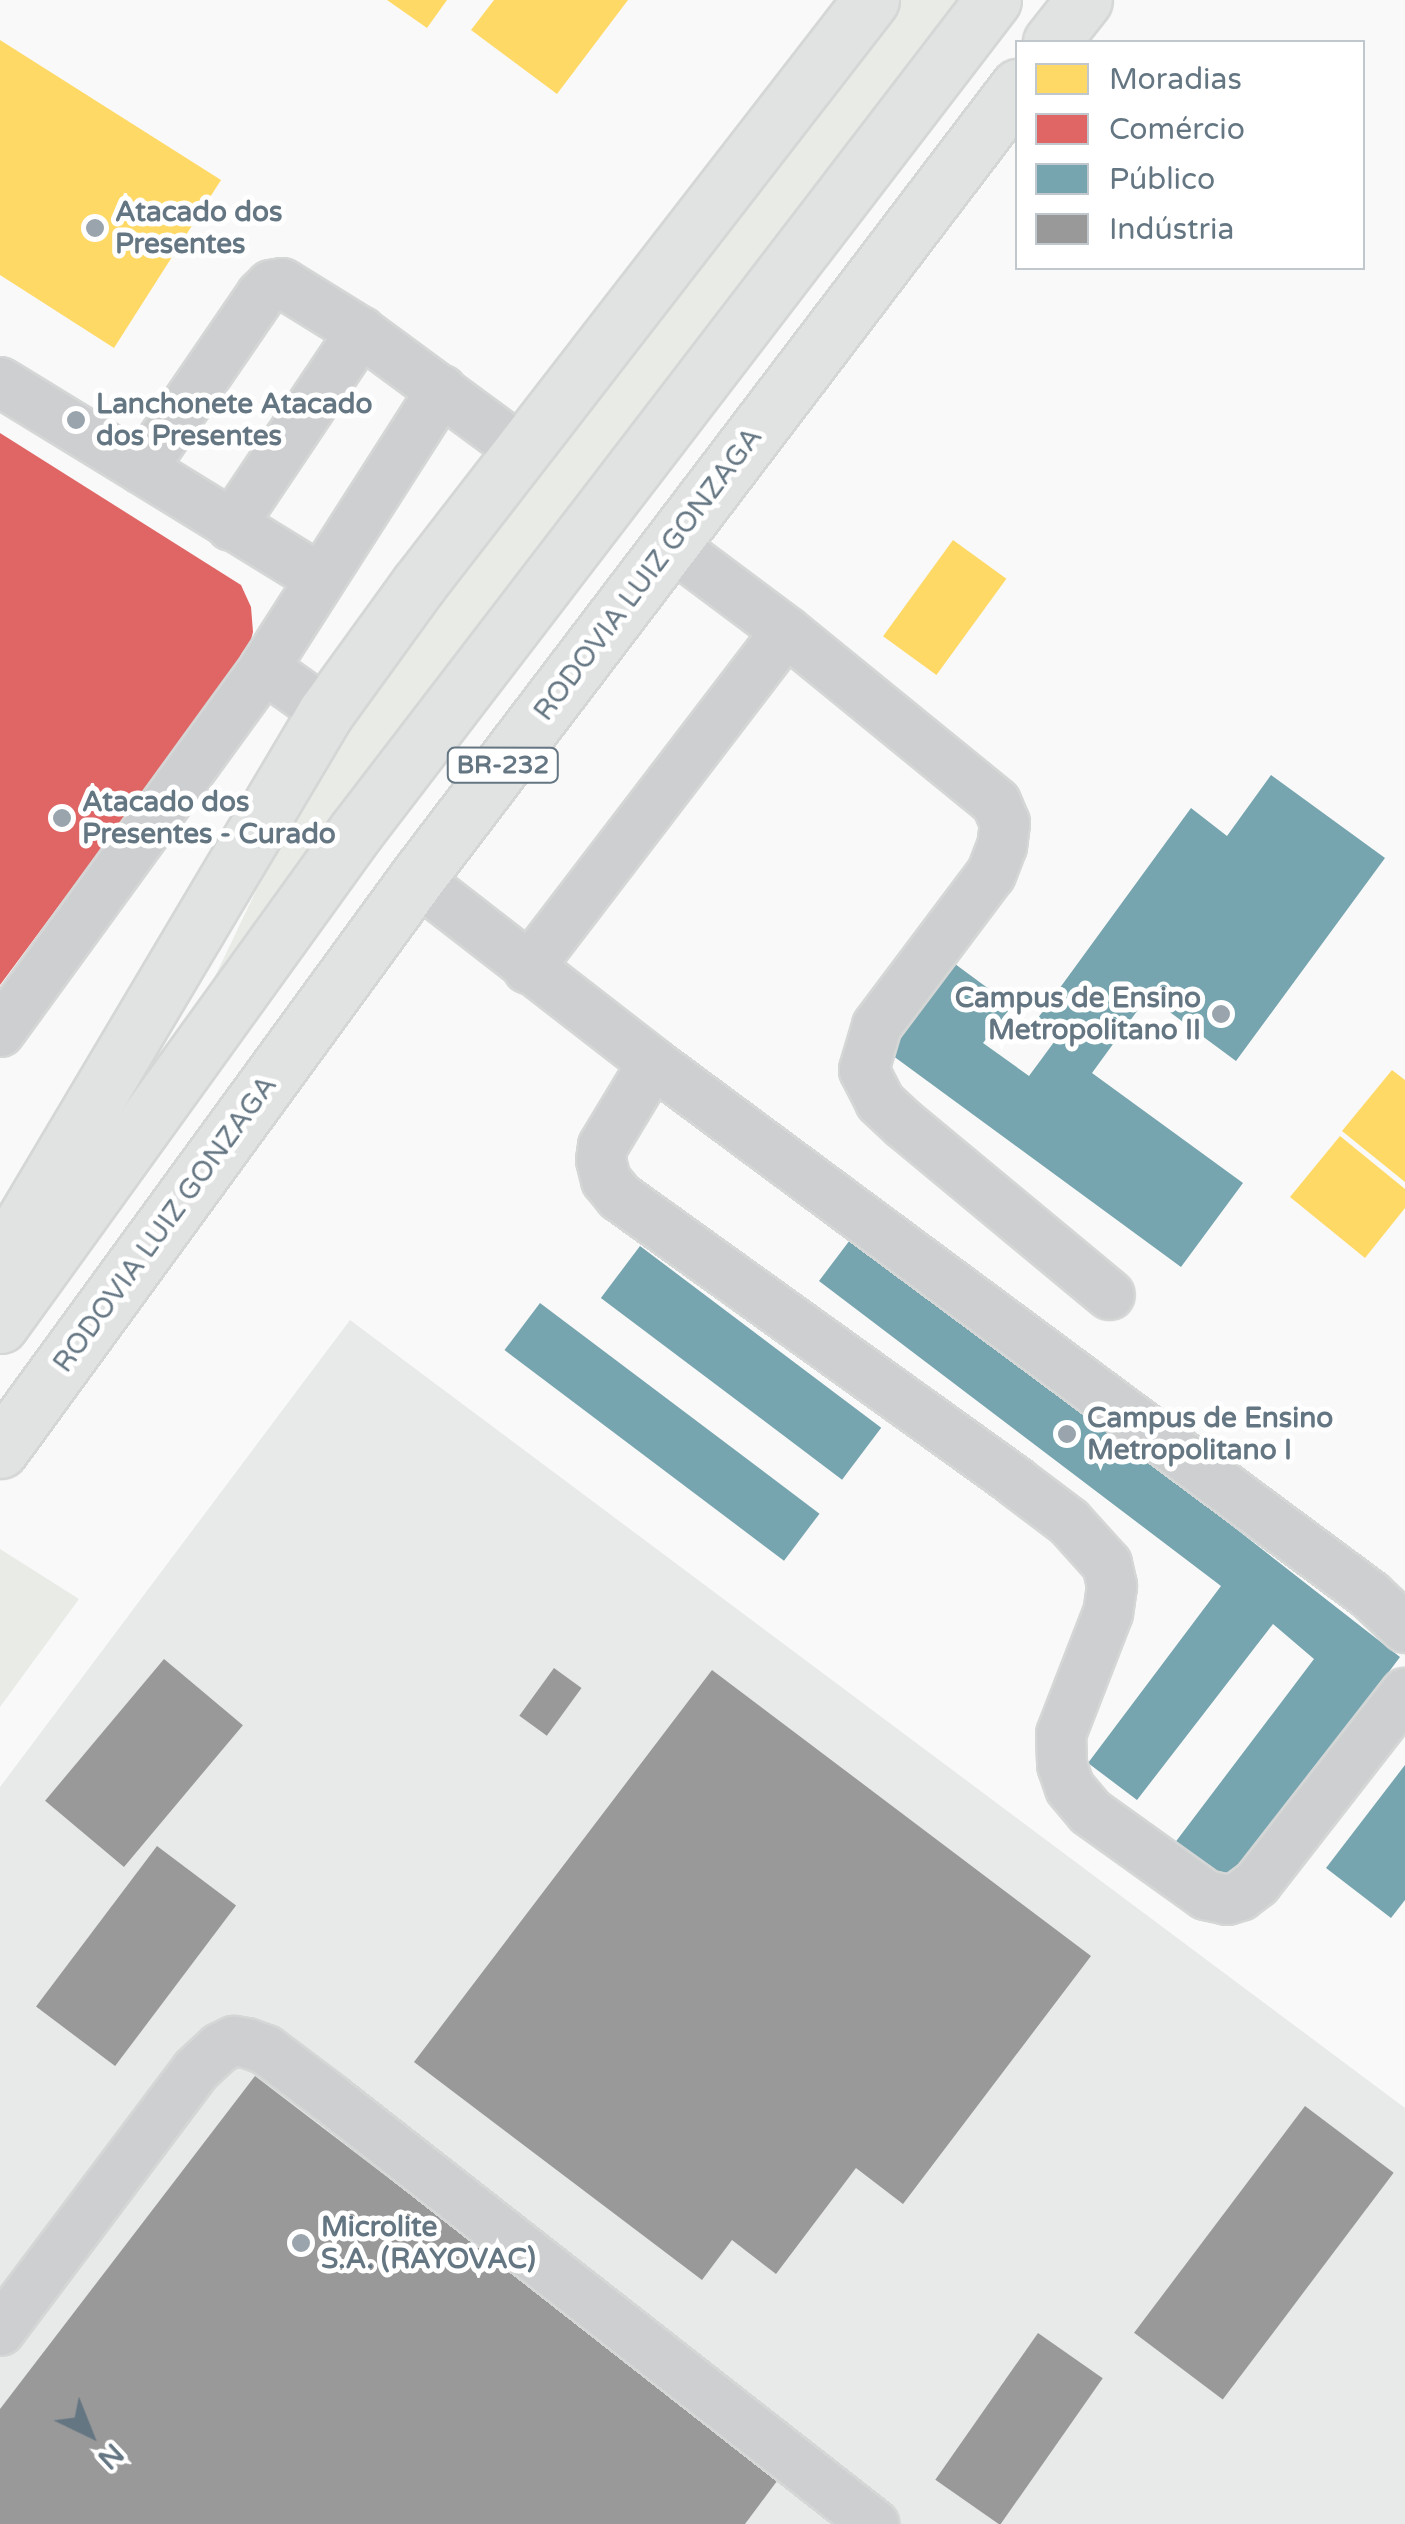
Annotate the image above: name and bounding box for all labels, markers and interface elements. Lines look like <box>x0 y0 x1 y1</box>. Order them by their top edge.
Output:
legend <box>1015 40 1365 270</box>
text: Moradias <box>1109 61 1242 98</box>
text: Comércio <box>1109 111 1245 148</box>
text: Público <box>1109 161 1215 198</box>
place label: Atacado dos Presentes <box>115 195 282 261</box>
text: Indústria <box>1109 211 1234 248</box>
marker: Atacado dos Presentes <box>84 217 106 239</box>
place label: Lanchonete Atacado dos Presentes <box>96 387 372 453</box>
marker: Lanchonete Atacado dos Presentes <box>65 409 87 431</box>
street label: RODOVIA LUIZ GONZAGA <box>527 421 769 727</box>
road number: BR-232 <box>446 745 560 785</box>
place label: Atacado dos Presentes - Curado <box>82 785 336 851</box>
marker: Atacado dos Presentes - Curado <box>51 807 73 829</box>
place label: Campus de Ensino Metropolitano II <box>955 981 1201 1047</box>
marker: Campus de Ensino Metropolitano II <box>1210 1003 1232 1025</box>
street label: RODOVIA LUIZ GONZAGA <box>46 1069 284 1379</box>
place label: Campus de Ensino Metropolitano I <box>1087 1401 1333 1467</box>
marker: Campus de Ensino Metropolitano I <box>1056 1423 1078 1445</box>
place label: Microlite S.A. (RAYOVAC) <box>321 2210 536 2276</box>
marker: Microlite S.A. (RAYOVAC) <box>290 2232 312 2254</box>
north arrow <box>40 2384 140 2484</box>
text: N <box>91 2436 130 2476</box>

